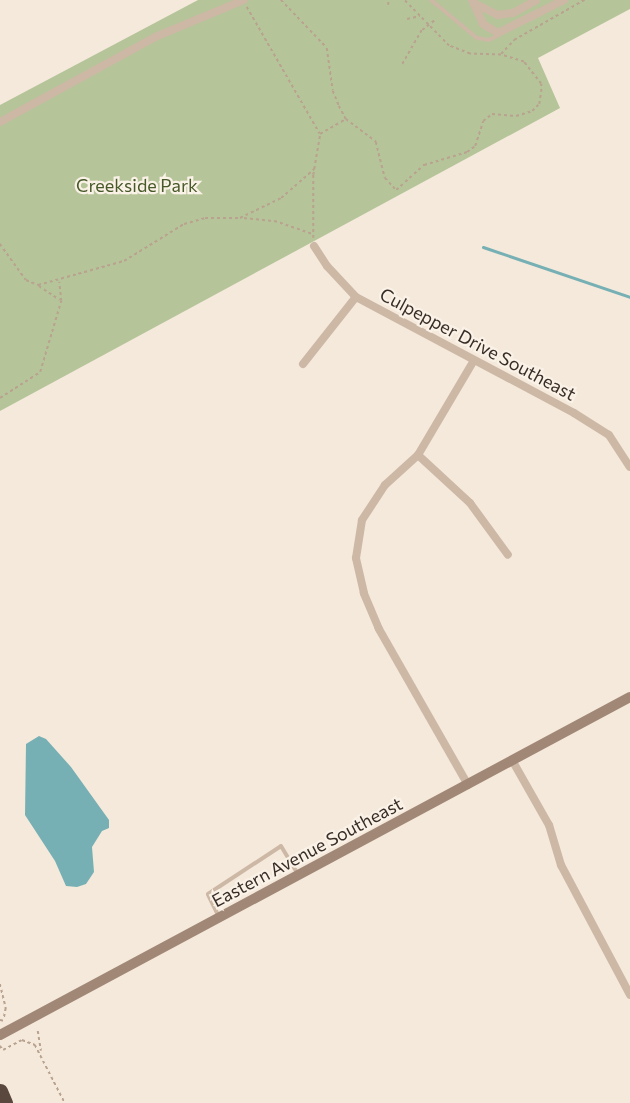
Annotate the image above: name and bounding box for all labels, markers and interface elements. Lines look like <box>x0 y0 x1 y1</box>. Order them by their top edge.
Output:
park label: Creekside Park <box>76 174 198 196</box>
street label: Culpepper Drive Southeast <box>376 283 580 405</box>
street label: Eastern Avenue Southeast <box>208 792 406 912</box>

